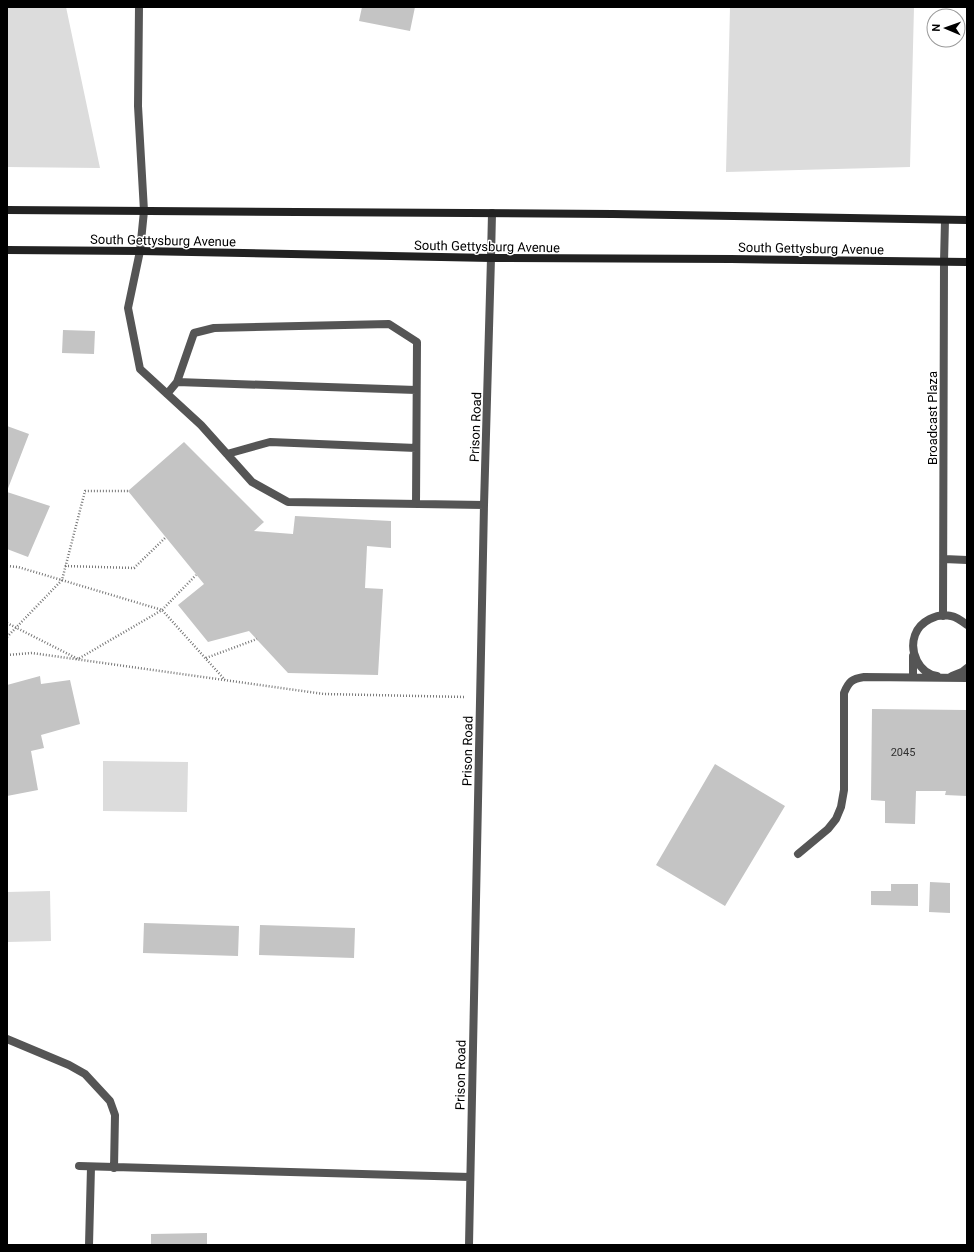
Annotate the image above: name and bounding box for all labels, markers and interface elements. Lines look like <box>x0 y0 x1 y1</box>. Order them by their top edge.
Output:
north arrow <box>926 8 966 48</box>
text: N <box>930 23 943 32</box>
street label: South Gettysburg Avenue <box>90 232 236 249</box>
street label: South Gettysburg Avenue <box>414 238 560 255</box>
street label: South Gettysburg Avenue <box>738 240 884 257</box>
street label: Broadcast Plaza <box>925 371 940 465</box>
street label: Prison Road <box>467 392 484 462</box>
street label: Prison Road <box>459 716 476 786</box>
house number: 2045 <box>891 746 915 759</box>
street label: Prison Road <box>452 1040 469 1110</box>

